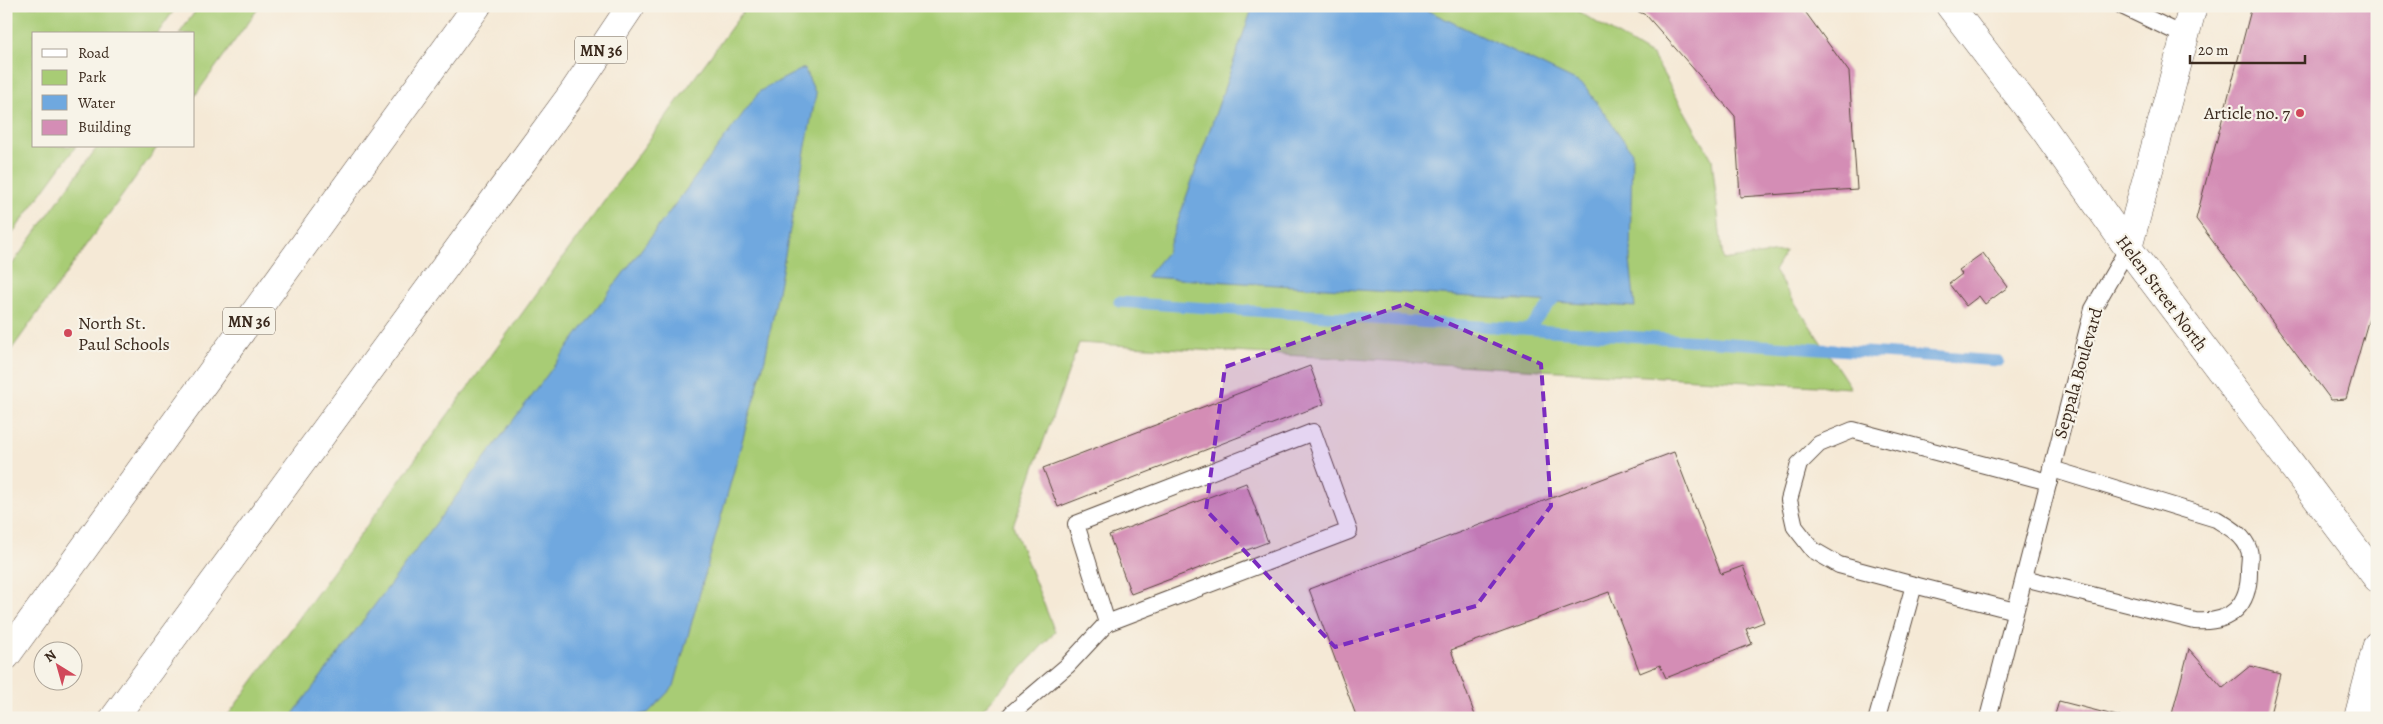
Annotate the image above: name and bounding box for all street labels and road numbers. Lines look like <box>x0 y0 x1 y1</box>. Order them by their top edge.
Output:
road number: MN 36 <box>575 36 627 64</box>
street label: Helen Street North <box>2111 230 2214 356</box>
street label: Seppala Boulevard <box>2048 304 2108 441</box>
road number: MN 36 <box>223 308 275 334</box>

